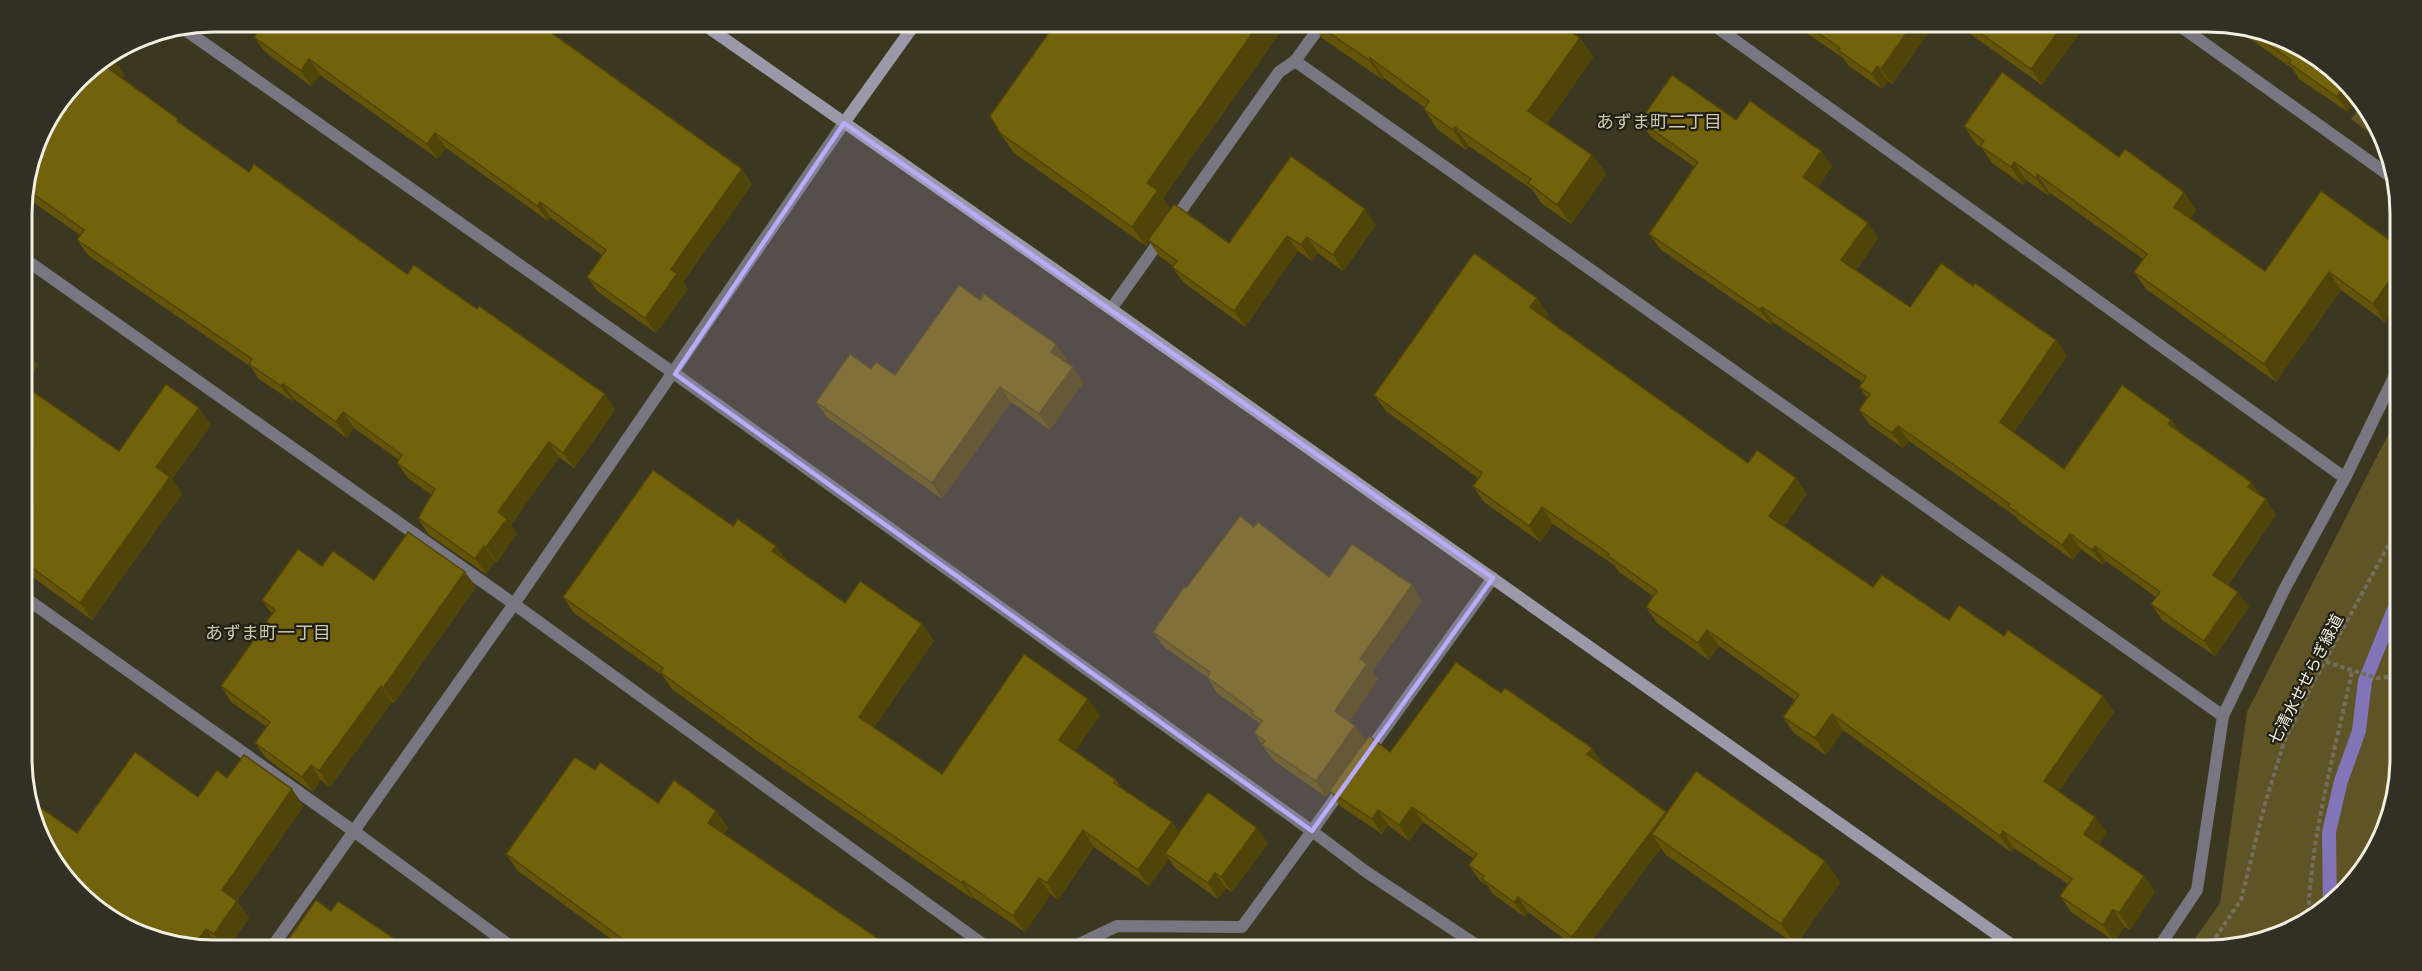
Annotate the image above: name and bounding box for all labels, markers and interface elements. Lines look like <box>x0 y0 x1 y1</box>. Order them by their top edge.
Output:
district label: あずま町二丁目 <box>1596 110 1722 132</box>
street label: 七清水せせらぎ緑道 <box>2264 611 2346 747</box>
district label: あずま町一丁目 <box>205 621 331 643</box>

